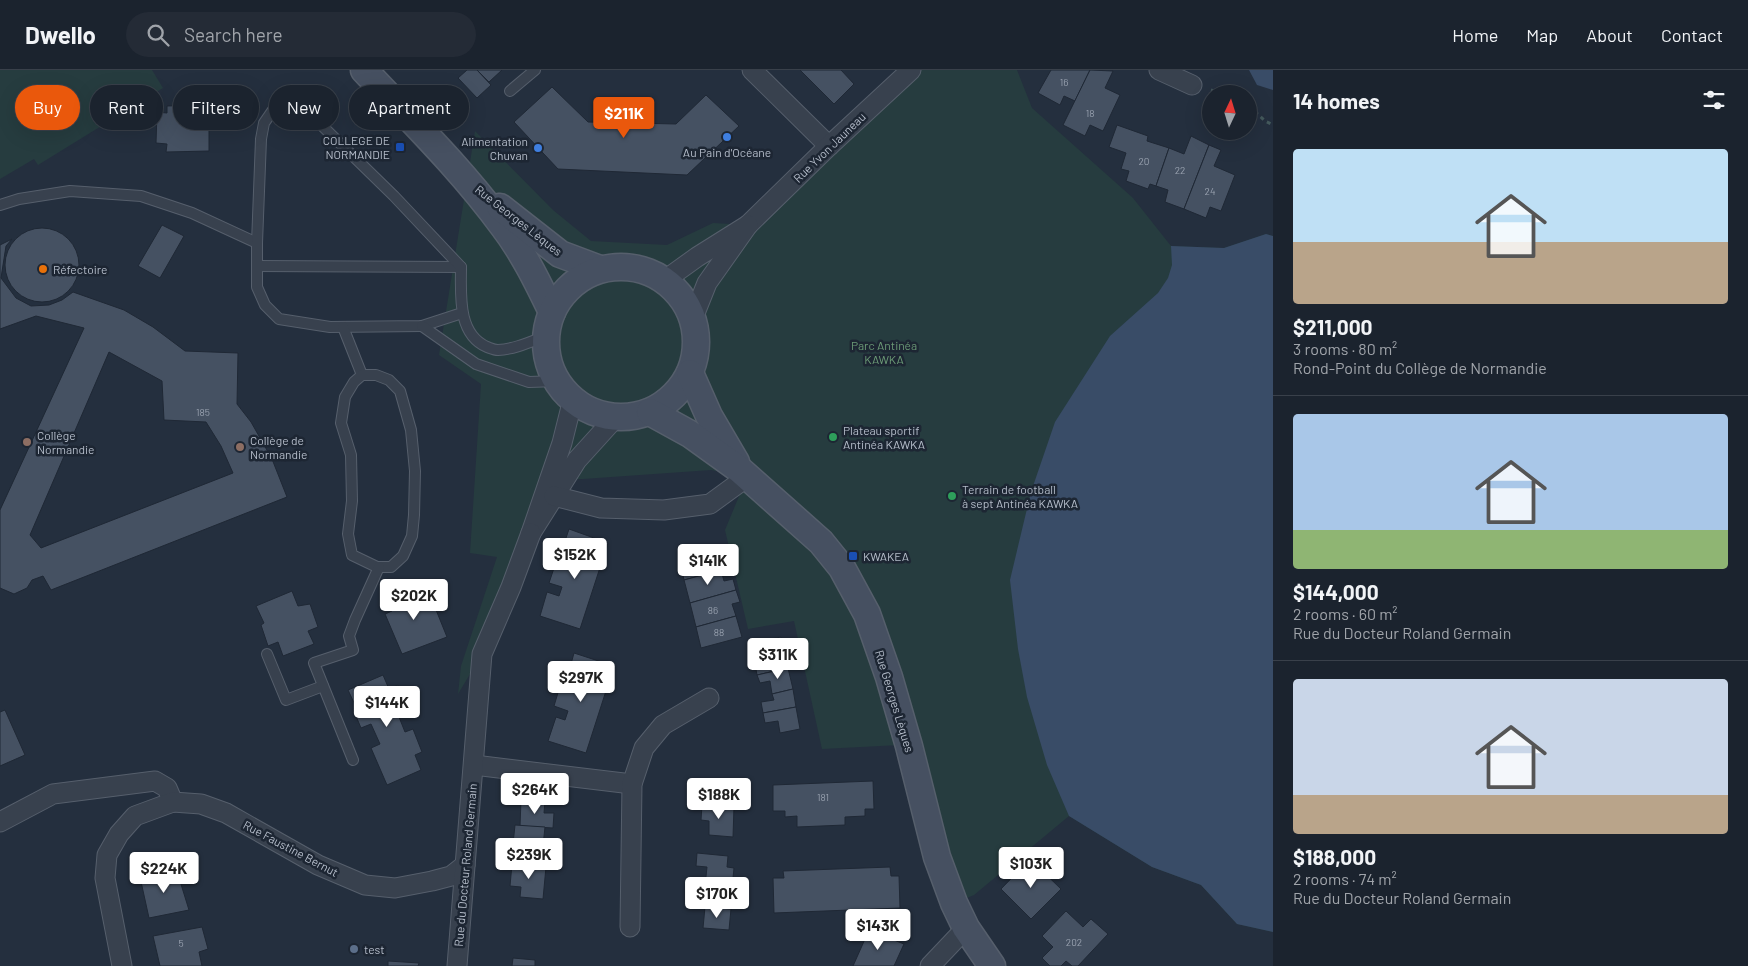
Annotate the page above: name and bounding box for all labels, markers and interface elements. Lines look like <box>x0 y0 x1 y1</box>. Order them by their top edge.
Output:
search box <box>126 12 476 57</box>
text: Dwello <box>25 20 96 49</box>
icon: search <box>144 21 172 49</box>
text: Search here <box>184 23 283 46</box>
text: Home <box>1452 24 1498 46</box>
text: Map <box>1526 24 1558 46</box>
text: About <box>1586 24 1633 46</box>
text: Contact <box>1661 24 1723 46</box>
house number: 16 <box>1060 76 1068 88</box>
chip: Buy <box>15 85 80 130</box>
chip: Rent <box>90 85 163 130</box>
chip: Filters <box>173 85 259 130</box>
chip: New <box>269 85 339 130</box>
chip: Apartment <box>349 85 469 130</box>
north arrow <box>1202 85 1258 140</box>
map controls <box>1202 85 1257 140</box>
icon: filters <box>1700 86 1728 114</box>
text: 14 homes <box>1293 88 1380 113</box>
pin: $211K <box>589 97 659 139</box>
text: $211K <box>604 103 644 122</box>
house number: 18 <box>1086 107 1094 119</box>
street label: Rue Yvon Jauneau <box>790 109 868 185</box>
marker: Au Pain d'Océane <box>721 131 733 143</box>
place label: COLLEGE DE NORMANDIE <box>323 133 390 161</box>
place label: Alimentation Chuvan <box>461 134 528 162</box>
marker: COLLEGE DE NORMANDIE <box>394 141 406 153</box>
marker: Alimentation Chuvan <box>532 142 544 154</box>
place label: Au Pain d'Océane <box>683 145 771 159</box>
house number: 20 <box>1138 155 1150 167</box>
house number: 22 <box>1175 164 1185 176</box>
icon: home <box>1466 181 1556 271</box>
street label: Rue Georges Lèques <box>473 182 565 258</box>
house number: 24 <box>1205 185 1215 197</box>
place label: Réfectoire <box>53 262 107 276</box>
marker: Réfectoire <box>37 263 49 275</box>
text: $211,000 <box>1293 314 1373 339</box>
park label: Parc Antinéa KAWKA <box>851 338 917 366</box>
text: 3 rooms · 80 m² <box>1293 339 1397 358</box>
text: Rond-Point du Collège de Normandie <box>1293 358 1547 377</box>
house number: 185 <box>196 406 210 418</box>
place label: Plateau sportif Antinéa KAWKA <box>843 423 925 451</box>
place label: Collège Normandie <box>37 428 94 456</box>
marker: Plateau sportif Antinéa KAWKA <box>827 431 839 443</box>
place label: Collège de Normandie <box>250 433 307 461</box>
marker: Collège Normandie <box>21 436 33 448</box>
marker: Collège de Normandie <box>234 441 246 453</box>
icon: home <box>1466 447 1556 537</box>
place label: Terrain de football à sept Antinéa KAWKA <box>962 482 1078 510</box>
marker: Terrain de football à sept Antinéa KAWKA <box>946 490 958 502</box>
pin: $152K <box>540 538 610 580</box>
text: $152K <box>554 544 596 563</box>
pin: $141K <box>673 544 743 586</box>
place label: KWAKEA <box>863 549 909 563</box>
text: $141K <box>689 550 727 569</box>
marker: KWAKEA <box>847 550 859 562</box>
pin: $202K <box>379 578 449 621</box>
text: $144,000 <box>1293 579 1379 604</box>
text: $202K <box>391 585 437 604</box>
house number: 86 <box>708 604 718 616</box>
text: 2 rooms · 60 m² <box>1293 604 1398 623</box>
text: Rue du Docteur Roland Germain <box>1293 623 1511 642</box>
house number: 88 <box>714 626 724 638</box>
pin: $311K <box>743 638 813 680</box>
text: $311K <box>758 644 798 663</box>
street label: Rue Georges Lèques <box>873 648 917 754</box>
pin: $297K <box>546 660 616 703</box>
text: $297K <box>559 667 603 686</box>
pin: $144K <box>352 686 422 728</box>
text: $144K <box>365 692 409 711</box>
icon: home <box>1466 712 1556 802</box>
pin: $264K <box>500 772 570 815</box>
pin: $188K <box>684 778 754 820</box>
text: $264K <box>512 779 558 798</box>
street label: Rue du Docteur Roland Germain <box>451 783 479 947</box>
text: $188K <box>698 784 740 803</box>
house number: 181 <box>817 791 829 803</box>
street label: Rue Faustine Bernut <box>241 817 341 879</box>
pin: $239K <box>494 838 564 880</box>
text: $239K <box>506 844 552 863</box>
text: $188,000 <box>1293 844 1376 869</box>
pin: $103K <box>996 846 1066 889</box>
pin: $224K <box>129 852 199 894</box>
text: $103K <box>1010 853 1052 872</box>
text: $224K <box>141 858 187 877</box>
text: 2 rooms · 74 m² <box>1293 869 1397 888</box>
pin: $170K <box>682 876 752 919</box>
text: $170K <box>696 883 738 902</box>
text: Rue du Docteur Roland Germain <box>1293 888 1511 907</box>
pin: $143K <box>843 908 913 951</box>
text: $143K <box>856 915 900 934</box>
house number: 202 <box>1066 936 1082 948</box>
house number: 5 <box>178 937 184 949</box>
place label: test <box>364 942 385 956</box>
marker: test <box>348 943 360 955</box>

